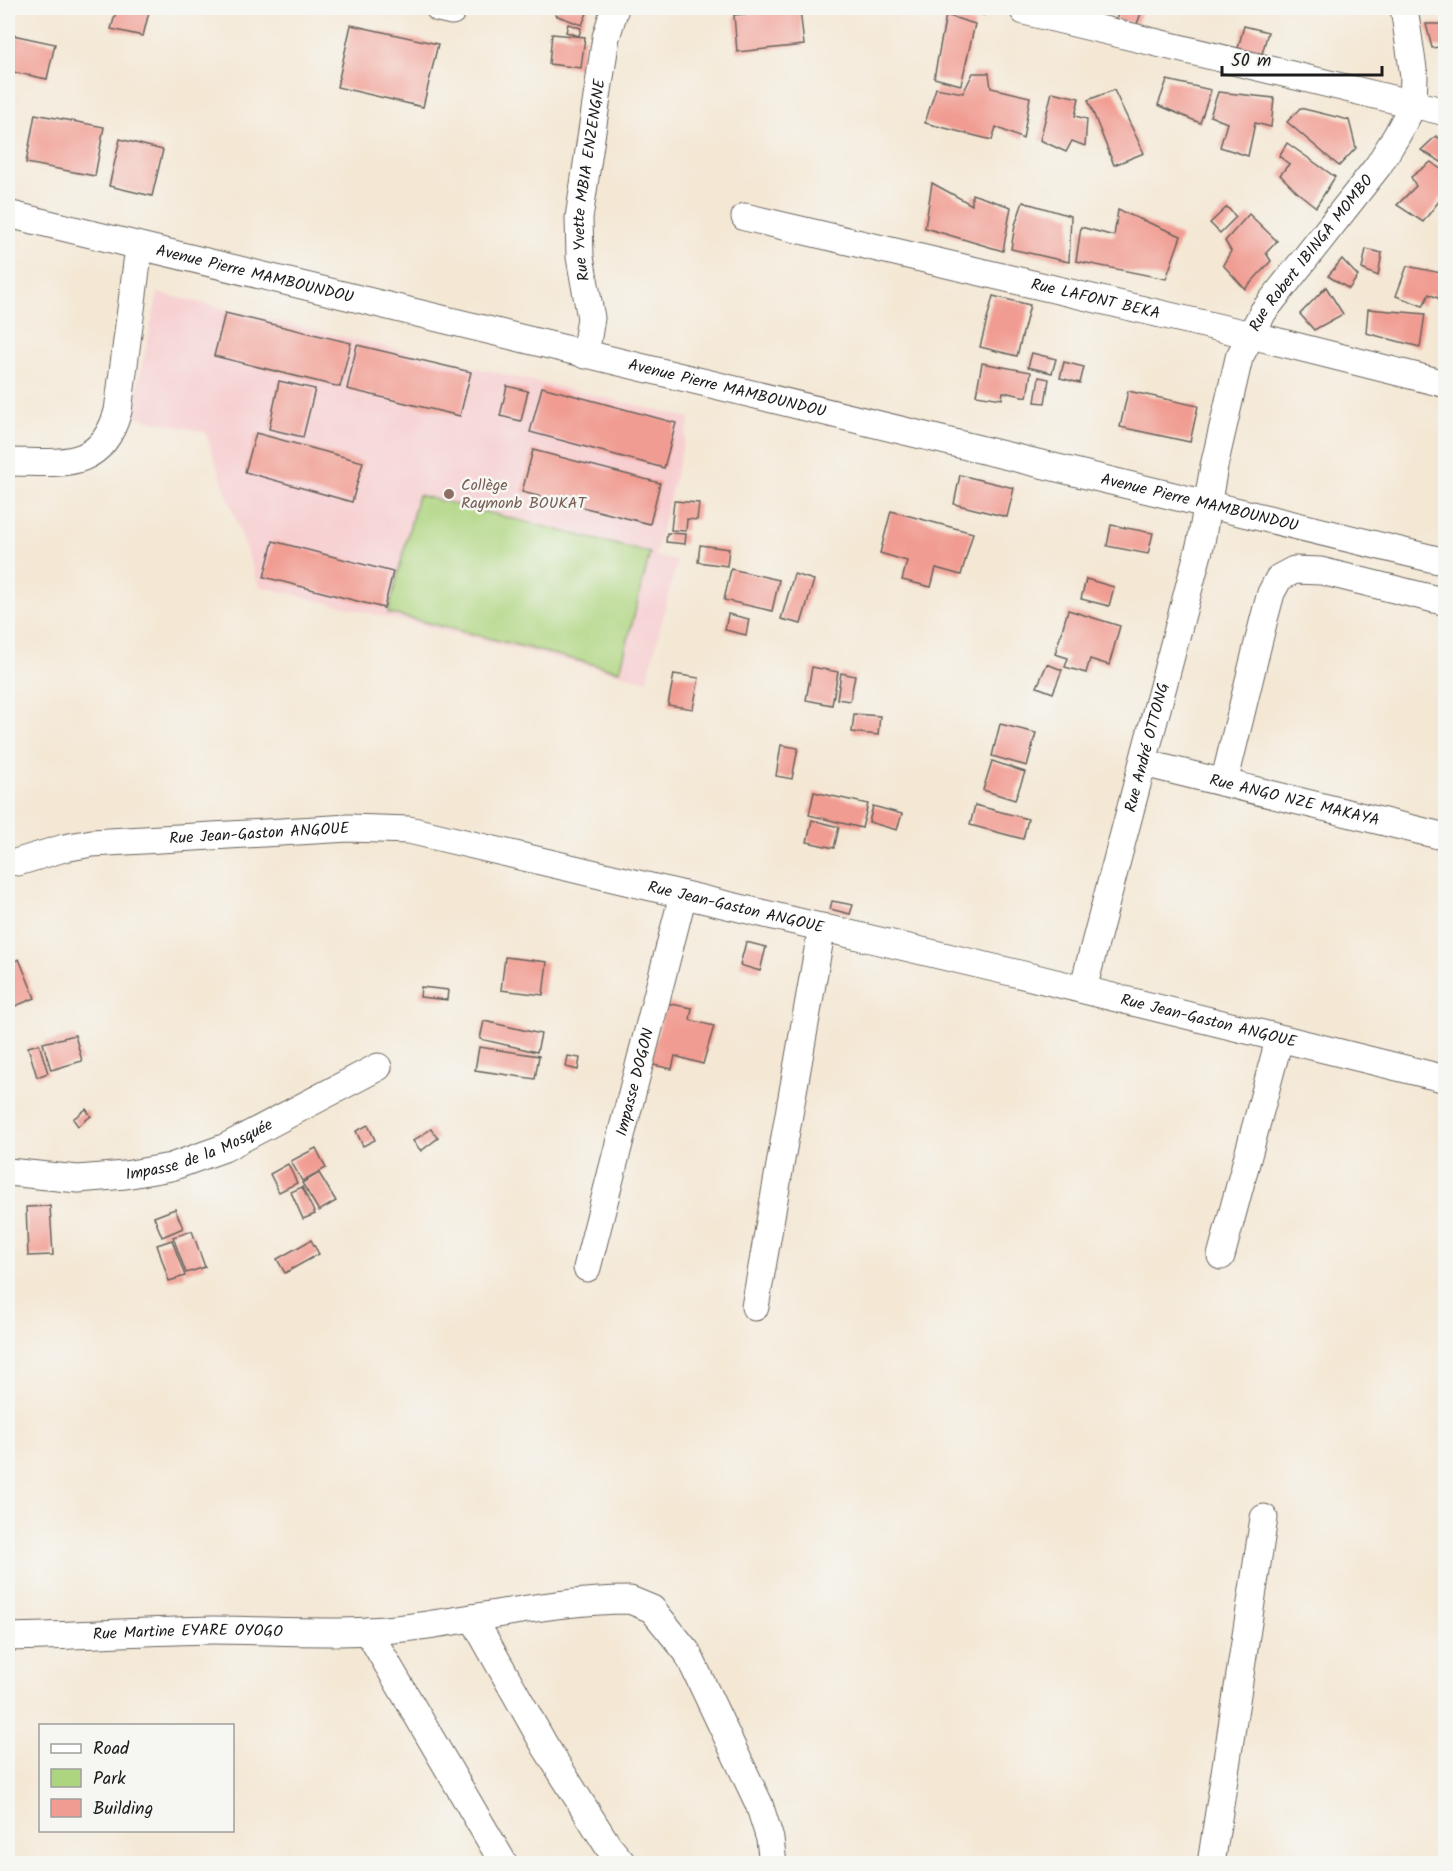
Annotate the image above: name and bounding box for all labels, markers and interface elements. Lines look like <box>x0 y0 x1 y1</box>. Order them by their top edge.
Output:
scale bar <box>1222 39 1382 77</box>
text: 50 m <box>1231 47 1271 76</box>
street label: Rue Yvette MBIA ENZENGNE <box>566 76 612 283</box>
street label: Rue Robert IBINGA MOMBO <box>1242 169 1380 336</box>
street label: Avenue Pierre MAMBOUNDOU <box>153 238 357 310</box>
street label: Rue LAFONT BEKA <box>1028 272 1163 326</box>
street label: Avenue Pierre MAMBOUNDOU <box>626 352 829 424</box>
street label: Avenue Pierre MAMBOUNDOU <box>1098 466 1301 538</box>
place label: Collège Raymonb BOUKAT <box>461 473 587 516</box>
marker: Collège Raymonb BOUKAT <box>442 487 456 501</box>
street label: Rue André OTTONG <box>1118 680 1176 815</box>
street label: Rue ANGO NZE MAKAYA <box>1207 767 1382 833</box>
street label: Rue Jean-Gaston ANGOUE <box>168 815 351 851</box>
street label: Rue Jean-Gaston ANGOUE <box>645 874 827 940</box>
street label: Rue Jean-Gaston ANGOUE <box>1118 987 1300 1054</box>
street label: Impasse DOGON <box>609 1025 661 1139</box>
street label: Impasse de la Mosquée <box>123 1112 277 1187</box>
street label: Rue Martine EYARE OYOGO <box>92 1617 283 1647</box>
legend <box>39 1724 234 1832</box>
text: Road <box>93 1735 130 1764</box>
text: Park <box>93 1765 126 1794</box>
text: Building <box>93 1795 153 1824</box>

